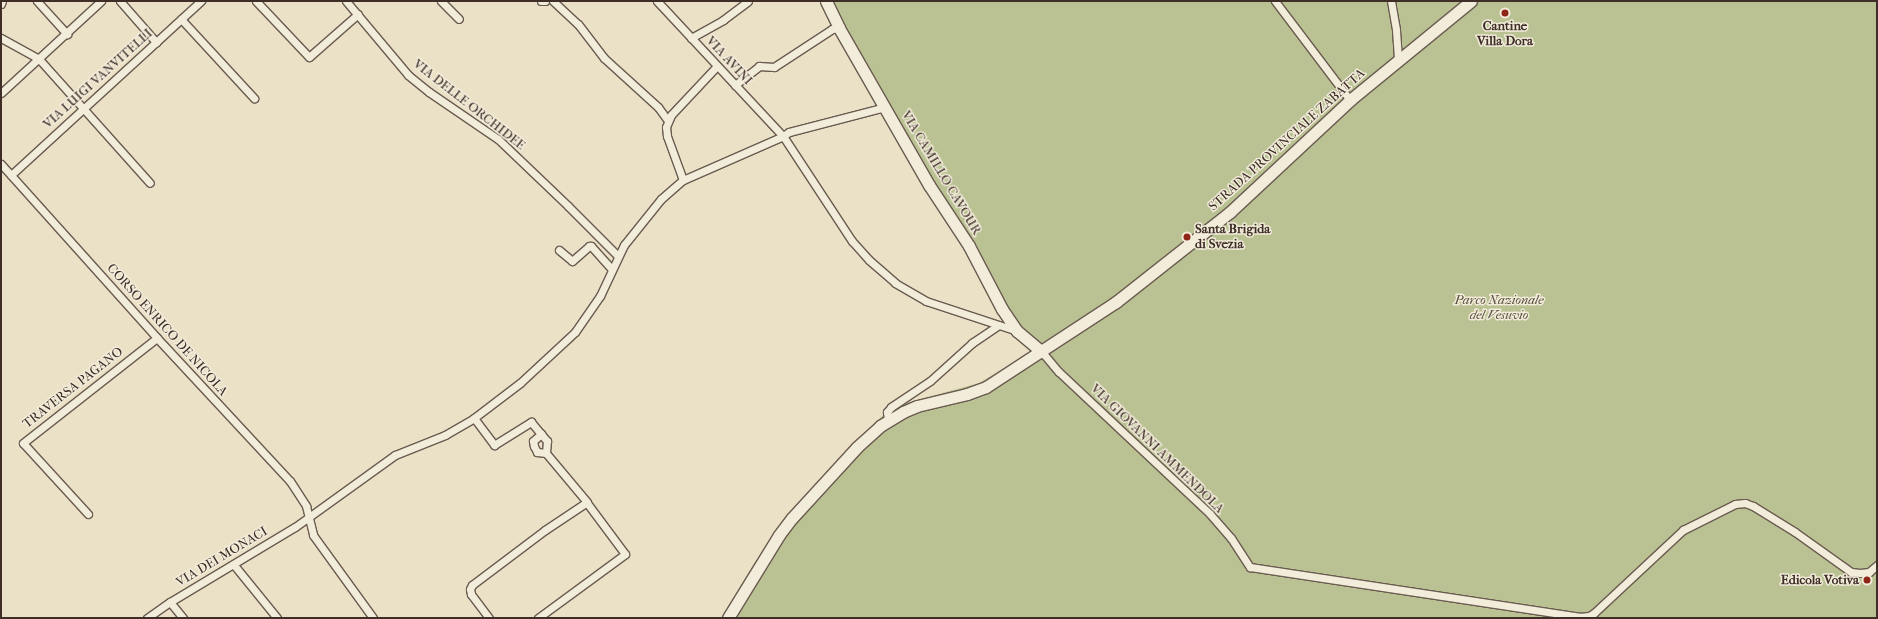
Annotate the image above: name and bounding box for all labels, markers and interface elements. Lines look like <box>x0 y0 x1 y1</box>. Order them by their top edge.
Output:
marker: Cantine Villa Dora <box>1500 8 1510 18</box>
place label: Cantine Villa Dora <box>1477 19 1533 50</box>
street label: VIA LUIGI VANVITELLI <box>40 26 156 132</box>
street label: VIA AVINI <box>703 33 755 89</box>
street label: VIA DELLE ORCHIDEE <box>410 56 528 154</box>
street label: STRADA PROVINCIALE ZABATTA <box>1206 66 1368 214</box>
street label: VIA CAMILLO CAVOUR <box>898 108 984 238</box>
place label: Santa Brigida di Svezia <box>1195 222 1270 253</box>
marker: Santa Brigida di Svezia <box>1182 232 1192 242</box>
street label: CORSO ENRICO DE NICOLA <box>103 261 231 399</box>
park label: Parco Nazionale del Vesuvio <box>1455 293 1543 324</box>
street label: TRAVERSA PAGANO <box>20 344 126 432</box>
street label: VIA GIOVANNI AMMENDOLA <box>1087 381 1227 517</box>
street label: VIA DEI MONACI <box>174 524 270 590</box>
place label: Edicola Votiva <box>1781 572 1859 588</box>
marker: Edicola Votiva <box>1862 575 1872 585</box>

